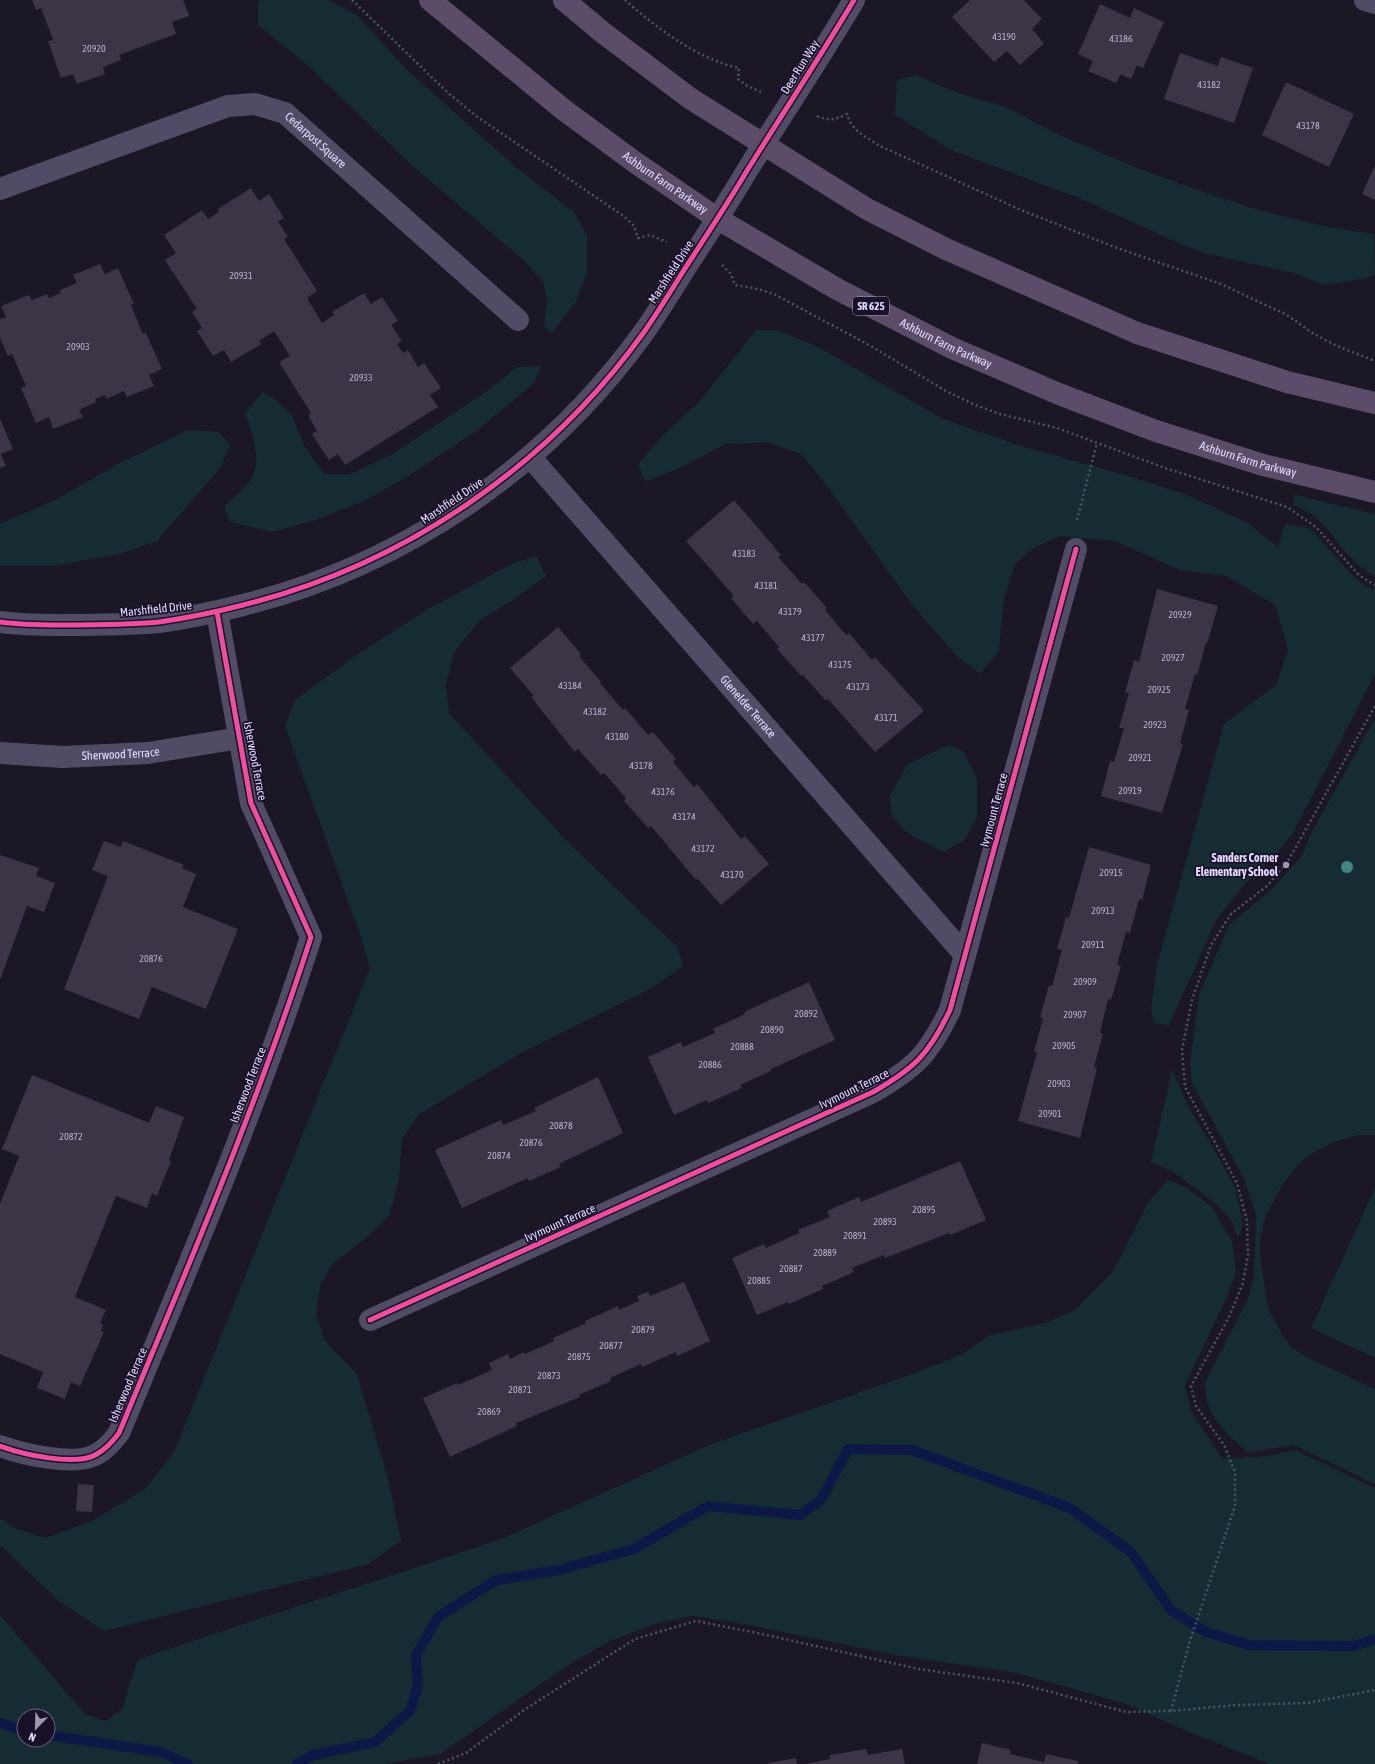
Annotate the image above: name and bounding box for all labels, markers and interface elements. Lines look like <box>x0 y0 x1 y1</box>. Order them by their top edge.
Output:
house number: 43190 <box>992 31 1016 42</box>
house number: 43186 <box>1109 33 1133 44</box>
street label: Deer Run Way <box>778 37 822 97</box>
house number: 20920 <box>82 43 106 54</box>
house number: 43182 <box>1197 79 1221 90</box>
street label: Cedarpost Square <box>282 109 349 171</box>
house number: 43178 <box>1296 120 1320 131</box>
street label: Ashburn Farm Parkway <box>620 149 710 217</box>
street label: Marshfield Drive <box>645 238 697 306</box>
house number: 20931 <box>229 270 253 281</box>
road number: SR 625 <box>853 297 889 315</box>
street label: Ashburn Farm Parkway <box>898 316 994 371</box>
house number: 20903 <box>66 341 90 352</box>
house number: 20933 <box>349 372 373 383</box>
street label: Ashburn Farm Parkway <box>1198 438 1298 480</box>
street label: Marshfield Drive <box>418 475 486 527</box>
house number: 43183 <box>732 548 756 559</box>
house number: 43181 <box>754 580 778 591</box>
street label: Marshfield Drive <box>119 598 193 620</box>
house number: 43179 <box>778 606 802 617</box>
house number: 20929 <box>1168 609 1192 620</box>
house number: 43177 <box>801 632 825 643</box>
house number: 20927 <box>1161 652 1185 663</box>
house number: 43175 <box>828 659 852 670</box>
street label: Glenelder Terrace <box>717 673 779 741</box>
house number: 43184 <box>558 680 582 691</box>
house number: 43173 <box>846 681 870 692</box>
house number: 20925 <box>1147 684 1171 695</box>
house number: 43182 <box>583 706 607 717</box>
house number: 43171 <box>874 712 898 723</box>
house number: 20923 <box>1143 719 1167 730</box>
street label: Isherwood Terrace <box>240 720 270 802</box>
house number: 43180 <box>605 731 629 742</box>
street label: Sherwood Terrace <box>82 744 161 763</box>
house number: 20921 <box>1128 752 1152 763</box>
house number: 43178 <box>629 760 653 771</box>
street label: Ivymount Terrace <box>977 771 1011 849</box>
house number: 20919 <box>1118 785 1142 796</box>
house number: 43176 <box>651 786 675 797</box>
house number: 43174 <box>672 811 696 822</box>
house number: 43172 <box>691 843 715 854</box>
place label: Sanders Corner Elementary School <box>1196 851 1279 879</box>
marker: Sanders Corner Elementary School <box>1281 860 1291 870</box>
house number: 20915 <box>1099 867 1123 878</box>
house number: 43170 <box>720 869 744 880</box>
house number: 20913 <box>1091 905 1115 916</box>
house number: 20911 <box>1081 939 1105 950</box>
house number: 20876 <box>139 953 163 964</box>
house number: 20909 <box>1073 976 1097 987</box>
house number: 20892 <box>794 1008 818 1019</box>
house number: 20907 <box>1063 1009 1087 1020</box>
house number: 20890 <box>760 1024 784 1035</box>
house number: 20905 <box>1052 1040 1076 1051</box>
house number: 20888 <box>730 1041 754 1052</box>
street label: Isherwood Terrace <box>227 1045 269 1125</box>
house number: 20886 <box>698 1059 722 1070</box>
street label: Ivymount Terrace <box>817 1066 891 1112</box>
house number: 20903 <box>1047 1078 1071 1089</box>
house number: 20901 <box>1038 1108 1062 1119</box>
house number: 20878 <box>549 1120 573 1131</box>
house number: 20872 <box>59 1131 83 1142</box>
house number: 20876 <box>519 1137 543 1148</box>
house number: 20874 <box>487 1150 511 1161</box>
street label: Ivymount Terrace <box>522 1201 598 1245</box>
house number: 20895 <box>912 1204 936 1215</box>
house number: 20893 <box>873 1216 897 1227</box>
house number: 20891 <box>843 1230 867 1241</box>
house number: 20889 <box>813 1247 837 1258</box>
house number: 20887 <box>779 1263 803 1274</box>
house number: 20885 <box>747 1275 771 1286</box>
house number: 20879 <box>631 1324 655 1335</box>
house number: 20877 <box>599 1340 623 1351</box>
street label: Isherwood Terrace <box>106 1345 150 1425</box>
house number: 20875 <box>567 1351 591 1362</box>
house number: 20873 <box>537 1370 561 1381</box>
house number: 20871 <box>508 1384 532 1395</box>
house number: 20869 <box>477 1406 501 1417</box>
north arrow <box>16 1708 56 1748</box>
text: N <box>27 1730 37 1744</box>

